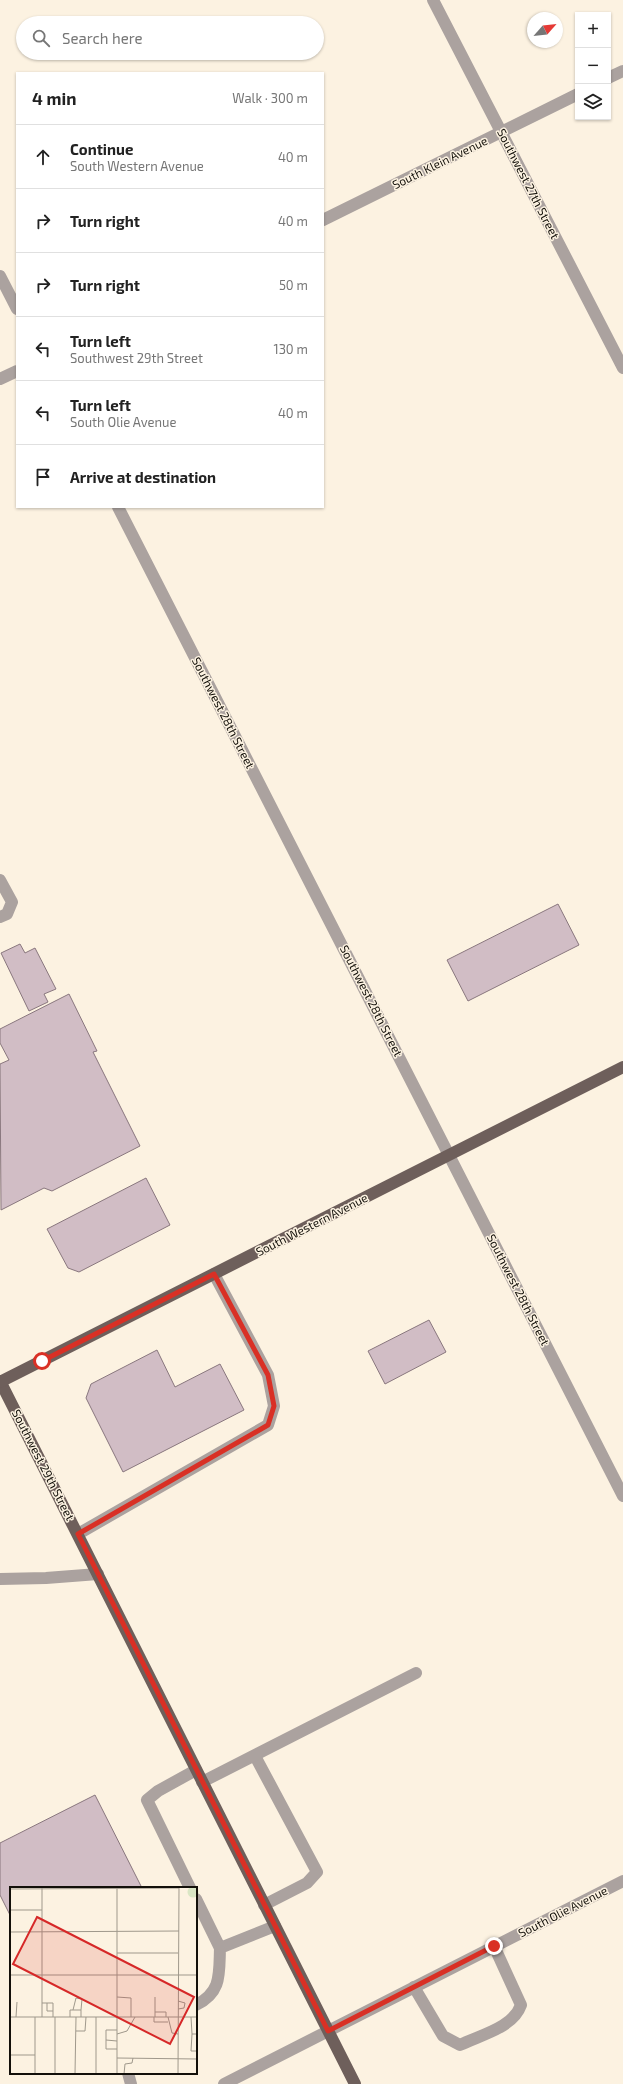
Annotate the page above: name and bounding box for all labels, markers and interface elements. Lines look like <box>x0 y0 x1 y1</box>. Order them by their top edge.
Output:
north arrow <box>527 12 563 48</box>
map controls <box>575 12 611 120</box>
button: + <box>575 12 611 48</box>
search box <box>16 16 324 60</box>
icon: search <box>30 27 52 49</box>
text: Search here <box>62 29 143 47</box>
button: − <box>575 48 611 84</box>
button: layers <box>575 84 611 120</box>
text: 4 min <box>32 88 76 108</box>
text: Walk · 300 m <box>232 90 308 106</box>
street label: Southwest 27th Street <box>495 126 563 241</box>
street label: South Klein Avenue <box>390 133 489 191</box>
text: Continue <box>70 140 133 158</box>
icon: ahead <box>32 146 54 168</box>
text: 40 m <box>278 149 308 165</box>
text: South Western Avenue <box>70 158 204 174</box>
icon: right <box>32 210 54 232</box>
text: Turn right <box>70 212 140 230</box>
text: 40 m <box>278 213 308 229</box>
icon: right <box>32 274 54 296</box>
text: Turn right <box>70 276 140 294</box>
text: 50 m <box>279 277 308 293</box>
text: Turn left <box>70 332 131 350</box>
icon: left <box>32 338 54 360</box>
text: 130 m <box>273 341 308 357</box>
text: Southwest 29th Street <box>70 350 203 366</box>
text: Turn left <box>70 396 131 414</box>
icon: left <box>32 402 54 424</box>
text: 40 m <box>278 405 308 421</box>
text: South Olie Avenue <box>70 414 176 430</box>
icon: arrive <box>32 466 54 488</box>
text: Arrive at destination <box>70 468 216 486</box>
street label: Southwest 28th Street <box>190 654 258 771</box>
street label: Southwest 28th Street <box>338 942 406 1059</box>
street label: South Western Avenue <box>253 1190 370 1258</box>
street label: Southwest 28th Street <box>485 1231 553 1348</box>
route start <box>33 1352 51 1370</box>
street label: Southwest 29th Street <box>10 1407 78 1523</box>
street label: South Olie Avenue <box>516 1883 609 1940</box>
inset map <box>10 1887 197 2074</box>
route end <box>485 1937 503 1955</box>

